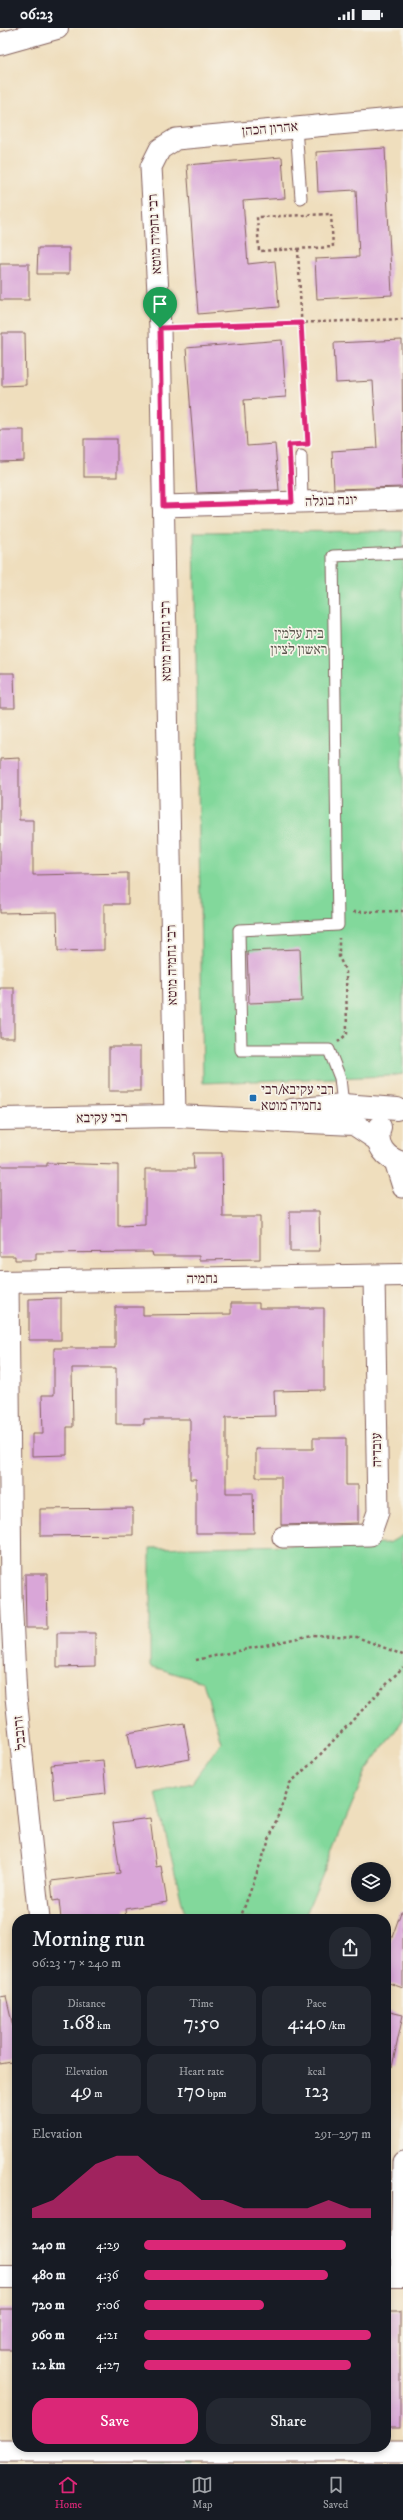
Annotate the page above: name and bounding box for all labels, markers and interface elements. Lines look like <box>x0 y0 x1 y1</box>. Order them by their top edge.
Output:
text: 06:23 <box>20 5 53 24</box>
street label: אהרון הכהן <box>241 118 299 140</box>
street label: רבי נחמיה מוטא <box>144 193 166 275</box>
pin <box>143 287 177 328</box>
icon: arrive <box>149 293 171 315</box>
street label: יונה בוגלה <box>305 491 358 511</box>
street label: רבי נחמיה מוטא <box>156 601 176 681</box>
park label: בית עלמין ראשון לציון <box>271 625 328 659</box>
street label: רבי נחמיה מוטא <box>162 925 182 1005</box>
place label: רבי עקיבא/רבי נחמיה מוטא <box>261 1081 334 1115</box>
marker: רבי עקיבא/רבי נחמיה מוטא <box>248 1093 258 1103</box>
street label: רבי עקיבא <box>76 1109 128 1127</box>
street label: נחמיה <box>186 1270 218 1288</box>
street label: עובדיה <box>368 1432 386 1468</box>
street label: זרובבל <box>9 1715 31 1751</box>
map controls <box>351 1862 391 1902</box>
button: layers <box>351 1862 391 1902</box>
text: Morning run <box>32 1926 145 1953</box>
button: share <box>329 1927 371 1969</box>
text: 06:23 · 7 × 240 m <box>32 1955 121 1971</box>
text: Distance <box>68 1997 105 2011</box>
text: Time <box>190 1997 213 2011</box>
text: Pace <box>306 1997 327 2011</box>
text: 1.68 <box>62 2011 95 2036</box>
text: 7:50 <box>183 2011 220 2036</box>
text: 4:40 <box>287 2011 326 2036</box>
text: km <box>95 2019 111 2033</box>
text: /km <box>326 2019 346 2033</box>
text: Elevation <box>65 2065 108 2079</box>
text: Heart rate <box>179 2065 224 2079</box>
text: kcal <box>307 2065 326 2079</box>
text: 49 <box>70 2079 92 2104</box>
text: 170 <box>177 2079 205 2104</box>
text: 123 <box>304 2079 329 2104</box>
text: m <box>92 2087 103 2101</box>
text: bpm <box>205 2087 226 2101</box>
text: Elevation <box>32 2126 82 2142</box>
text: 291–297 m <box>314 2126 371 2142</box>
text: 240 m <box>32 2237 65 2253</box>
text: 4:29 <box>96 2237 120 2253</box>
text: 480 m <box>32 2267 66 2283</box>
text: 4:36 <box>96 2267 119 2283</box>
text: 720 m <box>32 2297 65 2313</box>
text: 5:06 <box>96 2297 120 2313</box>
text: 960 m <box>32 2327 65 2343</box>
text: 4:21 <box>96 2327 118 2343</box>
text: 1.2 km <box>32 2357 65 2373</box>
text: 4:27 <box>96 2357 120 2373</box>
button: Save <box>32 2398 198 2444</box>
button: Share <box>206 2398 371 2444</box>
tab: Home <box>55 2474 82 2512</box>
tab: Map <box>191 2474 213 2512</box>
tab: Saved <box>323 2474 348 2512</box>

